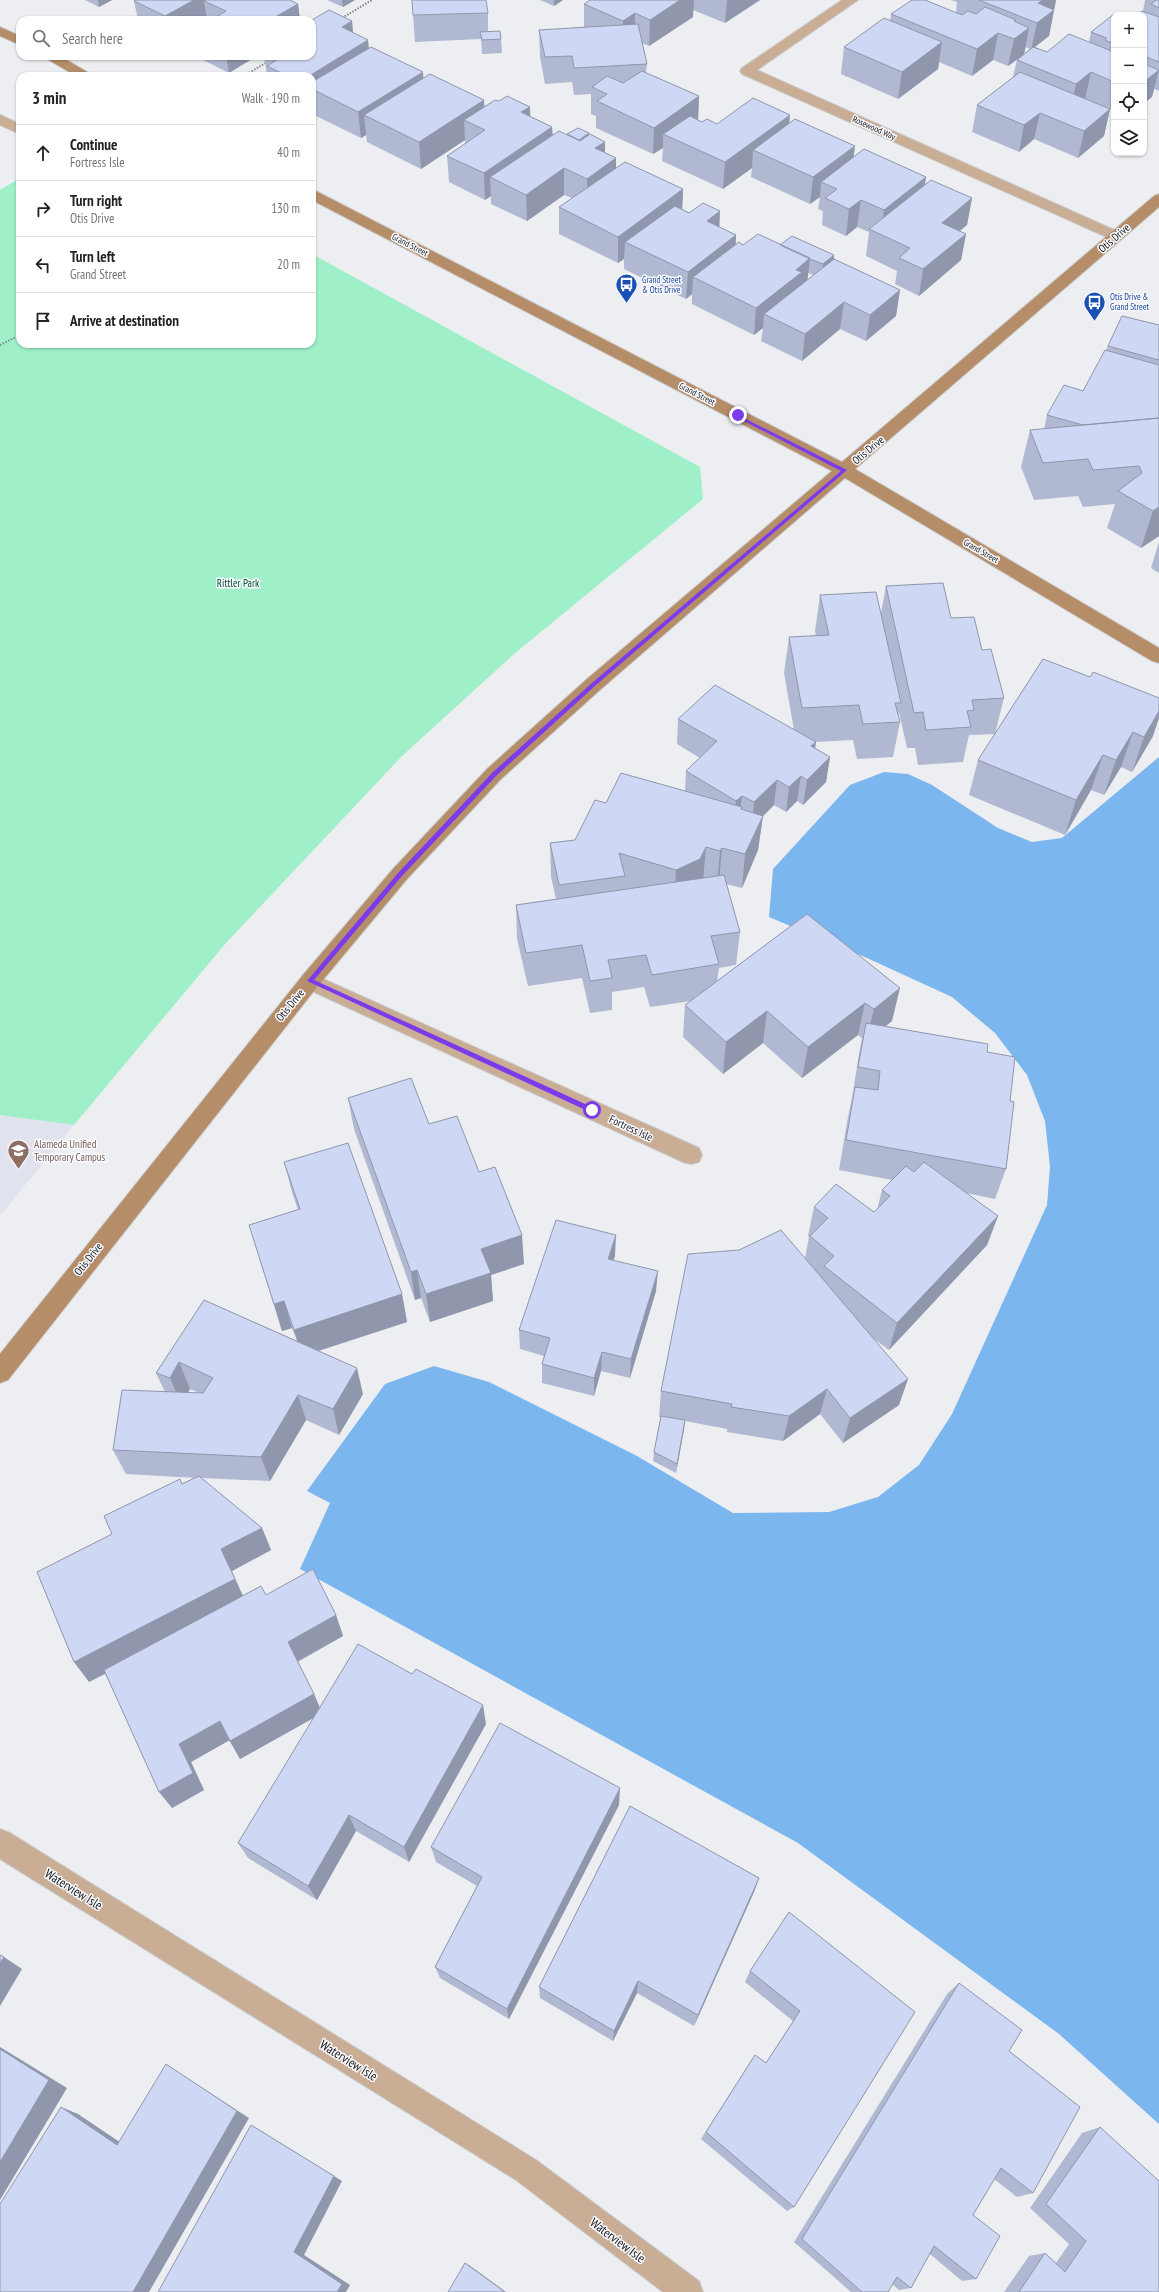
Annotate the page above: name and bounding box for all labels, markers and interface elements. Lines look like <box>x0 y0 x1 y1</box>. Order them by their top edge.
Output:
map controls <box>1111 12 1147 156</box>
button: + <box>1111 12 1147 48</box>
search box <box>16 16 316 60</box>
icon: search <box>30 27 52 49</box>
text: Search here <box>62 29 123 48</box>
button: − <box>1111 48 1147 84</box>
button: locate <box>1111 84 1147 120</box>
text: 3 min <box>32 87 66 109</box>
text: Walk · 190 m <box>242 90 300 107</box>
street label: Rosewood Way <box>851 113 898 142</box>
button: layers <box>1111 120 1147 156</box>
text: Continue <box>70 135 117 154</box>
icon: ahead <box>32 142 54 164</box>
text: 40 m <box>277 144 300 161</box>
text: Fortress Isle <box>70 154 125 171</box>
text: Turn right <box>70 191 122 210</box>
icon: right <box>32 198 54 220</box>
text: 130 m <box>271 200 300 217</box>
text: Otis Drive <box>70 210 114 227</box>
street label: Otis Drive <box>1095 220 1133 256</box>
street label: Grand Street <box>390 231 431 259</box>
text: Turn left <box>70 247 115 266</box>
icon: left <box>32 254 54 276</box>
text: 20 m <box>277 256 300 273</box>
text: Grand Street <box>70 266 126 283</box>
bus stop icon: Grand Street & Otis Drive <box>613 272 639 305</box>
place label: Grand Street & Otis Drive <box>642 274 681 295</box>
bus stop icon: Otis Drive & Grand Street <box>1082 289 1108 322</box>
place label: Otis Drive & Grand Street <box>1110 291 1149 312</box>
icon: arrive <box>32 310 54 332</box>
text: Arrive at destination <box>70 311 179 330</box>
street label: Grand Street <box>677 380 718 408</box>
route end <box>729 406 747 424</box>
street label: Otis Drive <box>849 432 887 467</box>
street label: Grand Street <box>962 536 1001 565</box>
park label: Rittler Park <box>217 576 260 590</box>
street label: Otis Drive <box>273 986 308 1024</box>
route start <box>583 1101 601 1119</box>
street label: Fortress Isle <box>607 1112 655 1144</box>
school or university icon: Alameda Unified Temporary Campus <box>6 1137 32 1170</box>
place label: Alameda Unified Temporary Campus <box>34 1137 106 1164</box>
street label: Otis Drive <box>71 1240 105 1278</box>
street label: Waterview Isle <box>42 1865 106 1914</box>
street label: Waterview Isle <box>317 2036 381 2085</box>
street label: Waterview Isle <box>587 2214 649 2267</box>

